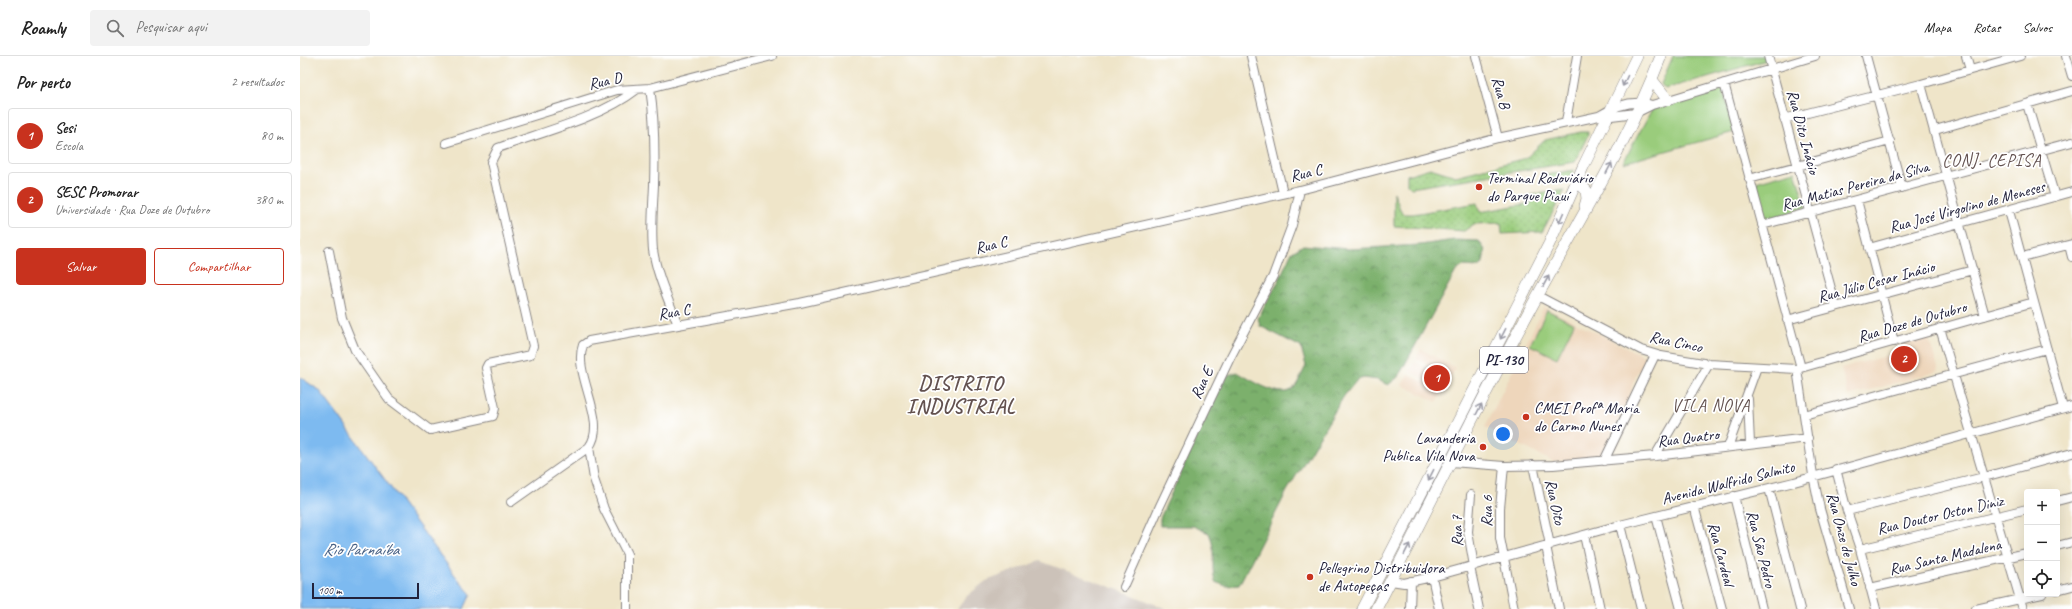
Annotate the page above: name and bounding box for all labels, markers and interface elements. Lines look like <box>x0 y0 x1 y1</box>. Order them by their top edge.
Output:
search box <box>90 10 370 46</box>
text: Roamly <box>20 16 66 40</box>
icon: search <box>104 17 126 39</box>
text: Pesquisar aqui <box>136 18 207 37</box>
text: Mapa <box>1924 19 1951 36</box>
text: Rotas <box>1973 19 2001 36</box>
text: Salvos <box>2023 19 2052 36</box>
street label: Rua D <box>586 67 625 94</box>
text: Por perto <box>16 72 70 93</box>
text: 2 resultados <box>231 74 284 90</box>
street label: Rua B <box>1487 75 1515 113</box>
one-way arrow <box>1621 75 1628 87</box>
street label: Rua Dito Inácio <box>1782 88 1824 179</box>
text: Sesi <box>55 119 75 138</box>
text: 1 <box>27 128 33 144</box>
text: 80 m <box>261 128 283 144</box>
text: Escola <box>55 138 83 154</box>
district label: CONJ. CEPISA <box>1942 150 2042 171</box>
street label: Rua Matias Pereira da Silva <box>1779 156 1932 215</box>
street label: Rua C <box>1288 159 1326 186</box>
one-way arrow <box>1605 162 1613 174</box>
place label: Terminal Rodoviário do Parque Piauí <box>1487 168 1595 206</box>
street label: Rua José Virgolino de Meneses <box>1887 176 2049 237</box>
marker: Terminal Rodoviário do Parque Piauí <box>1474 182 1484 192</box>
text: SESC Promorar <box>55 183 138 202</box>
text: 2 <box>27 192 33 208</box>
text: 380 m <box>255 192 283 208</box>
text: Universidade · Rua Doze de Outubro <box>55 202 209 218</box>
one-way arrow <box>1557 211 1564 223</box>
street label: Rua C <box>973 231 1011 258</box>
button: Salvar <box>16 248 146 285</box>
button: Compartilhar <box>154 248 284 285</box>
street label: Rua Júlio Cesar Inácio <box>1815 256 1939 307</box>
one-way arrow <box>1542 275 1550 287</box>
street label: Rua Doze de Outubro <box>1855 296 1971 347</box>
street label: Rua C <box>656 299 694 325</box>
street label: Rua Cinco <box>1648 327 1706 358</box>
one-way arrow <box>1499 328 1506 340</box>
pin: 2 <box>1891 344 1917 374</box>
road number: PI-130 <box>1480 347 1528 373</box>
street label: Rua E <box>1186 362 1219 402</box>
pin: 1 <box>1424 363 1450 393</box>
district label: DISTRITO INDUSTRIAL <box>907 371 1016 419</box>
district label: VILA NOVA <box>1672 395 1751 416</box>
place label: CMEI Profª Maria do Carmo Nunes <box>1534 398 1640 436</box>
one-way arrow <box>1475 403 1483 415</box>
marker: CMEI Profª Maria do Carmo Nunes <box>1521 412 1531 422</box>
your location <box>1493 424 1513 444</box>
street label: Rua Quatro <box>1656 424 1722 452</box>
place label: Lavanderia Publica Vila Nova <box>1382 428 1477 466</box>
marker: Lavanderia Publica Vila Nova <box>1478 442 1488 452</box>
street label: Avenida Walfrido Salmito <box>1660 457 1798 509</box>
one-way arrow <box>1427 468 1434 480</box>
street label: Rua Oito <box>1540 477 1570 528</box>
map controls <box>2024 489 2060 597</box>
button: + <box>2024 489 2060 525</box>
street label: Rua Onze de Julho <box>1822 490 1866 589</box>
street label: Rua Doutor Oston Diniz <box>1875 490 2007 539</box>
street label: Rua 6 <box>1476 494 1498 527</box>
street label: Rua São Pedro <box>1742 508 1781 591</box>
street label: Rua 7 <box>1446 514 1468 547</box>
street label: Rua Cardeal <box>1703 520 1740 591</box>
button: − <box>2024 525 2060 561</box>
street label: Rua Santa Madalena <box>1887 534 2004 580</box>
water label: Rio Parnaíba <box>323 539 400 560</box>
one-way arrow <box>1404 544 1411 556</box>
place label: Pellegrino Distribuidora de Autopeças <box>1318 558 1446 596</box>
button: locate <box>2024 561 2060 597</box>
marker: Pellegrino Distribuidora de Autopeças <box>1305 572 1315 582</box>
scale bar <box>312 581 419 600</box>
text: 100 m <box>318 583 342 597</box>

